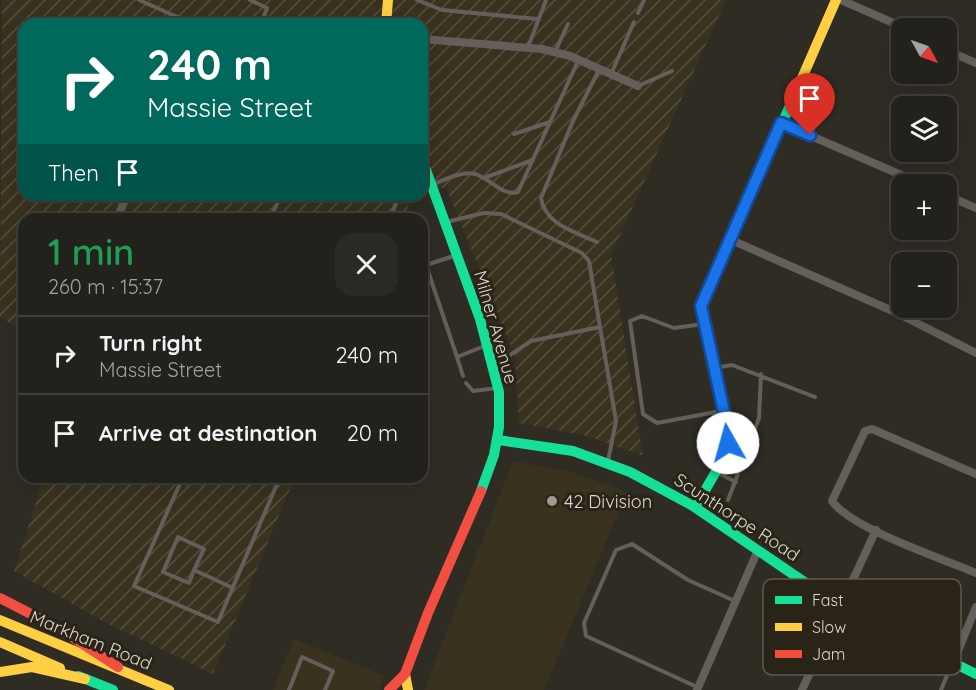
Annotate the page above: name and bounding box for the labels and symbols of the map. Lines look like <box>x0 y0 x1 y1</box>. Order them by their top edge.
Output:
north arrow <box>891 18 957 84</box>
pin <box>784 73 835 135</box>
street label: Milner Avenue <box>469 268 523 386</box>
position arrow <box>696 411 760 475</box>
street label: Scunthorpe Road <box>670 468 804 566</box>
place label: 42 Division <box>564 490 652 513</box>
marker: 42 Division <box>545 494 559 508</box>
legend <box>763 579 961 675</box>
text: Fast <box>812 590 843 610</box>
street label: Markham Road <box>27 605 155 675</box>
text: Slow <box>812 617 846 637</box>
text: Jam <box>812 644 845 664</box>

